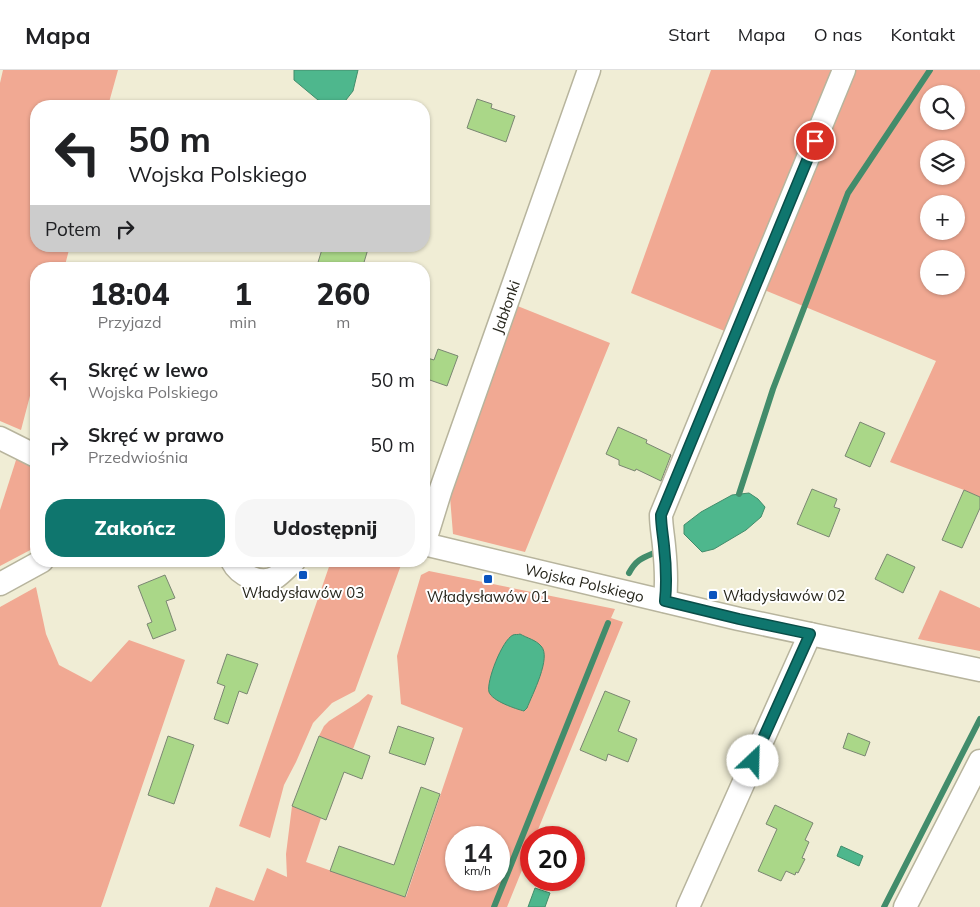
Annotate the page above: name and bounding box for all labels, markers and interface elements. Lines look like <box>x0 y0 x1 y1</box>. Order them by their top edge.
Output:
text: Mapa <box>25 20 91 50</box>
text: Start <box>668 23 710 46</box>
text: Mapa <box>738 23 786 46</box>
text: O nas <box>814 23 863 46</box>
text: Kontakt <box>891 23 955 46</box>
map controls <box>920 85 965 295</box>
button: search <box>920 85 965 130</box>
text: 50 m <box>128 117 211 161</box>
icon: left <box>45 120 110 185</box>
pin <box>794 120 836 162</box>
icon: arrive <box>801 127 829 155</box>
button: layers <box>920 140 965 185</box>
text: Wojska Polskiego <box>128 160 307 188</box>
button: + <box>920 195 965 240</box>
icon: right <box>111 215 139 243</box>
text: Potem <box>45 217 101 241</box>
button: − <box>920 250 965 295</box>
text: 18:04 <box>90 275 170 313</box>
text: 1 <box>234 275 252 313</box>
text: 260 <box>316 275 370 313</box>
street label: Jabłonki <box>487 277 524 336</box>
text: Przyjazd <box>98 312 162 332</box>
text: min <box>229 312 257 332</box>
text: m <box>336 312 350 332</box>
text: Skręć w lewo <box>88 358 208 382</box>
icon: left <box>45 366 73 394</box>
text: 50 m <box>371 368 415 392</box>
text: Wojska Polskiego <box>88 382 218 402</box>
text: Skręć w prawo <box>88 423 224 447</box>
icon: right <box>45 431 73 459</box>
text: 50 m <box>371 433 415 457</box>
text: Przedwiośnia <box>88 447 188 467</box>
button: Zakończ <box>45 499 225 557</box>
button: Udostępnij <box>235 499 415 557</box>
street label: Wojska Polskiego <box>523 559 646 606</box>
marker: Władysławów 03 <box>297 569 309 581</box>
marker: Władysławów 01 <box>482 573 494 585</box>
place label: Władysławów 03 <box>242 583 364 602</box>
place label: Władysławów 02 <box>723 586 845 605</box>
place label: Władysławów 01 <box>427 587 549 606</box>
marker: Władysławów 02 <box>707 589 719 601</box>
position arrow <box>726 734 778 786</box>
speed limit sign: 20 <box>520 826 585 891</box>
text: 14 <box>462 837 493 868</box>
text: km/h <box>464 863 491 878</box>

